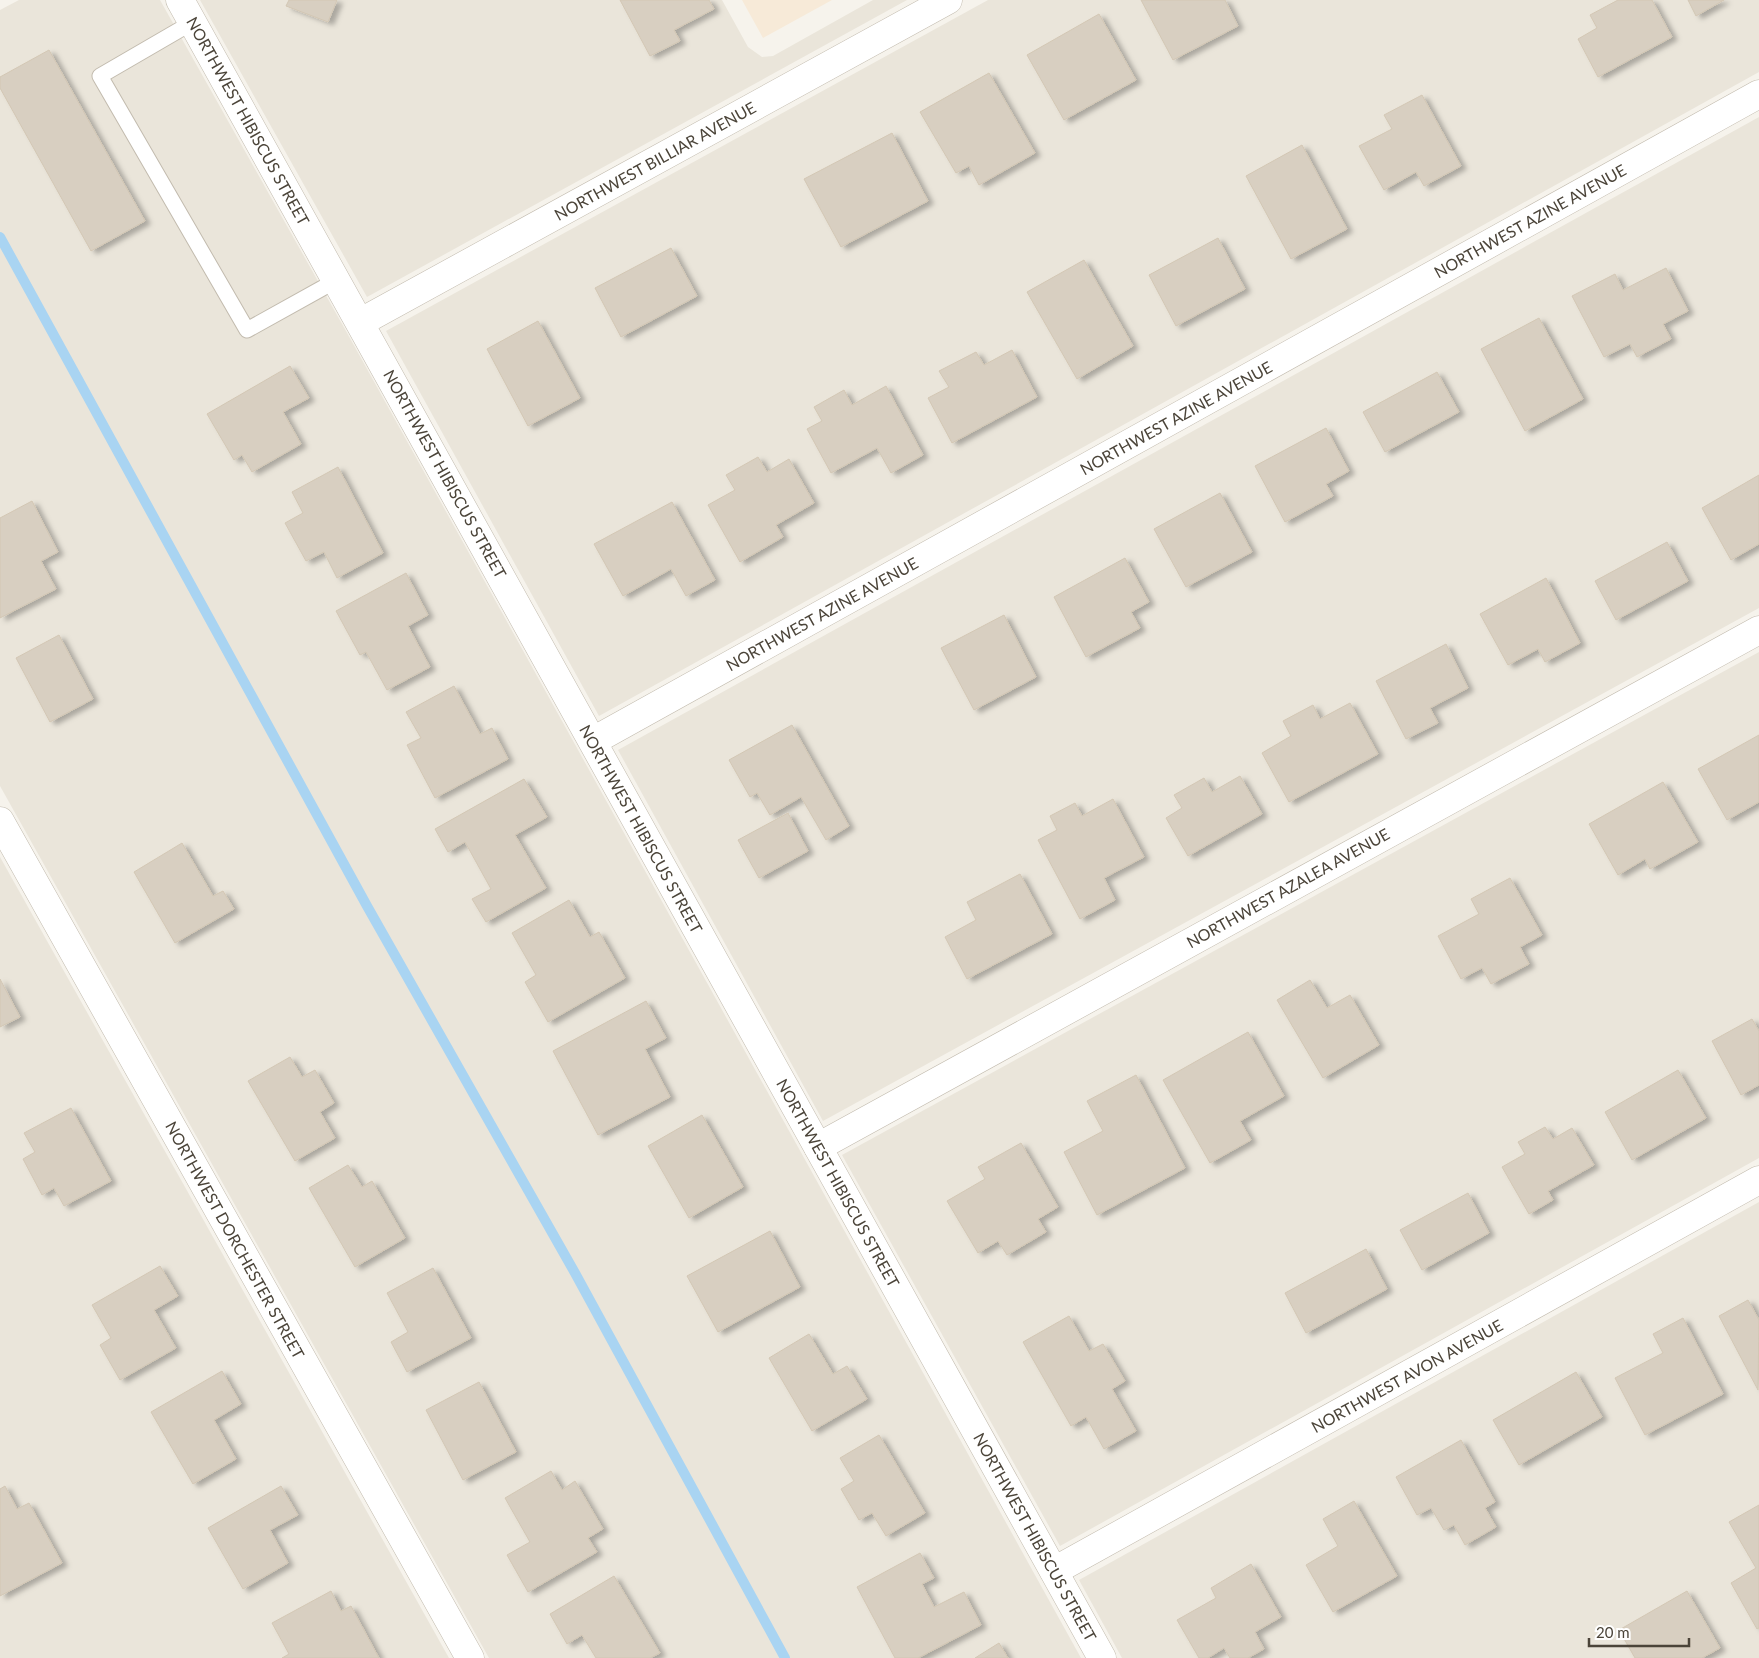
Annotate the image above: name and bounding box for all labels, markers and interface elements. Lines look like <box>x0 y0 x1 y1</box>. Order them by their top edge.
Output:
street label: NORTHWEST HIBISCUS STREET <box>183 13 314 229</box>
street label: NORTHWEST BILLIAR AVENUE <box>551 97 759 224</box>
street label: NORTHWEST AZINE AVENUE <box>1430 160 1629 281</box>
street label: NORTHWEST AZINE AVENUE <box>1076 357 1275 478</box>
street label: NORTHWEST HIBISCUS STREET <box>380 366 511 582</box>
street label: NORTHWEST AZINE AVENUE <box>722 553 921 674</box>
street label: NORTHWEST HIBISCUS STREET <box>576 721 707 937</box>
street label: NORTHWEST AZALEA AVENUE <box>1183 824 1393 951</box>
street label: NORTHWEST HIBISCUS STREET <box>773 1075 904 1291</box>
street label: NORTHWEST DORCHESTER STREET <box>162 1118 309 1362</box>
street label: NORTHWEST AVON AVENUE <box>1308 1315 1506 1436</box>
street label: NORTHWEST HIBISCUS STREET <box>970 1429 1101 1645</box>
scale bar <box>1589 1616 1689 1648</box>
text: 20 m <box>1596 1623 1630 1641</box>

